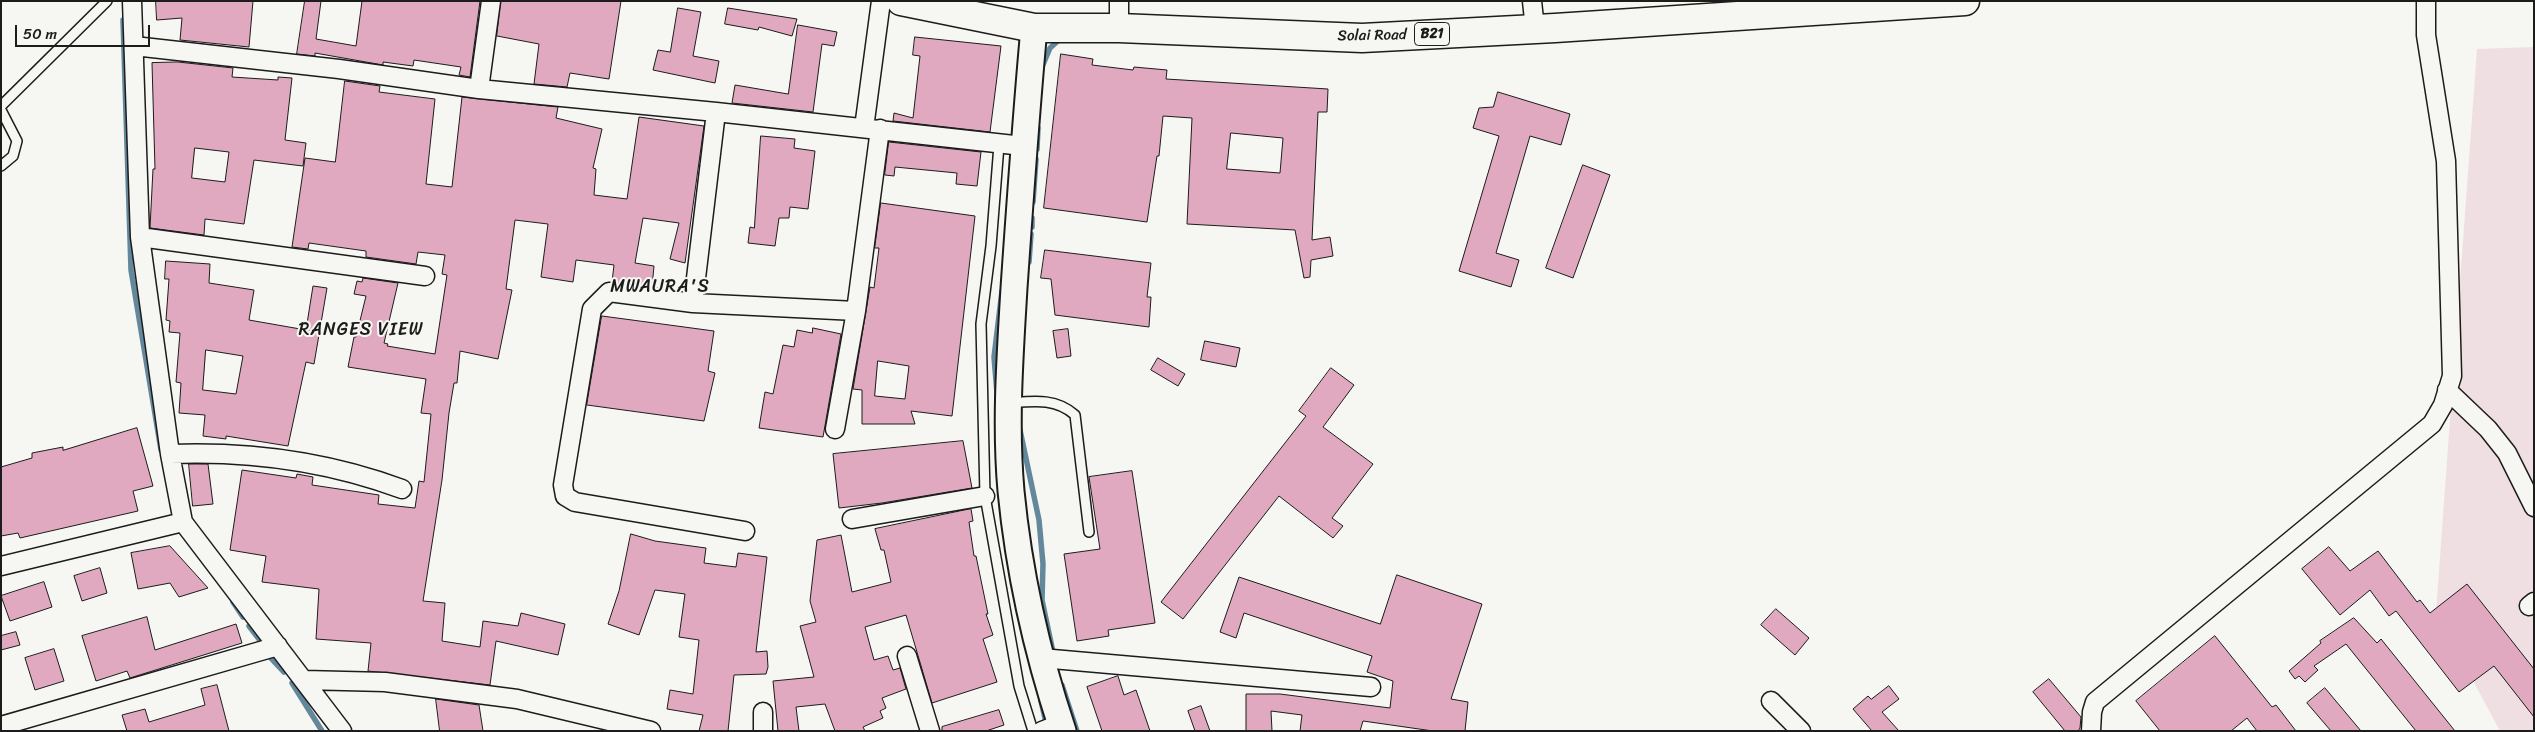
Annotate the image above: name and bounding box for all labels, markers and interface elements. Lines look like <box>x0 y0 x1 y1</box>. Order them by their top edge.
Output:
scale bar <box>18 15 152 47</box>
text: 50 m <box>23 21 57 47</box>
road number: B21 <box>1414 22 1450 46</box>
street label: Solai Road <box>1337 26 1407 46</box>
district label: MWAURA'S <box>609 276 711 298</box>
district label: RANGES VIEW <box>297 319 425 341</box>

